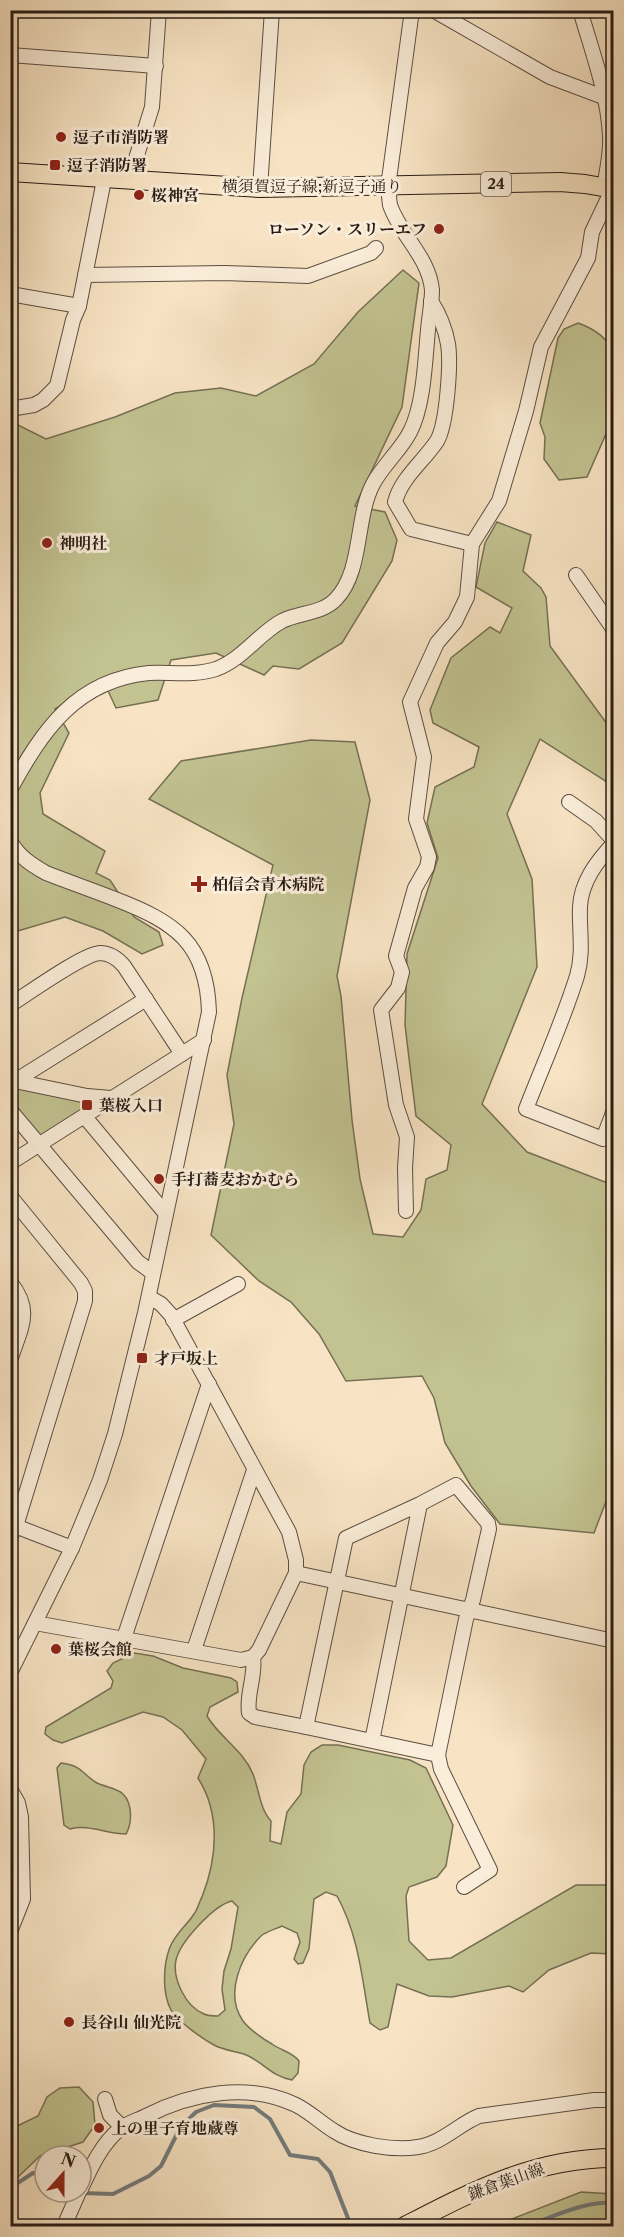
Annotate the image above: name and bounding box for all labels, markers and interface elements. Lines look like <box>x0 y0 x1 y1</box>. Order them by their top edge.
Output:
place label: 逗子市消防署 <box>73 127 169 147</box>
marker: 逗子市消防署 <box>54 130 68 144</box>
place label: 逗子消防署 <box>67 155 147 175</box>
marker: 逗子消防署 <box>48 158 62 172</box>
road number: 24 <box>481 172 511 196</box>
street label: 横須賀逗子線;新逗子通り <box>222 176 402 196</box>
place label: 桜神宮 <box>151 185 199 205</box>
marker: 桜神宮 <box>132 188 146 202</box>
place label: ローソン・スリーエフ <box>268 219 427 239</box>
marker: ローソン・スリーエフ <box>432 222 446 236</box>
place label: 神明社 <box>59 533 107 553</box>
marker: 神明社 <box>40 536 54 550</box>
place label: 柏信会青木病院 <box>212 874 324 894</box>
marker: 柏信会青木病院 <box>190 875 208 893</box>
place label: 葉桜入口 <box>99 1095 163 1115</box>
marker: 葉桜入口 <box>80 1098 94 1112</box>
place label: 手打蕎麦おかむら <box>171 1169 299 1189</box>
marker: 手打蕎麦おかむら <box>152 1172 166 1186</box>
place label: 才戸坂上 <box>154 1348 218 1368</box>
marker: 才戸坂上 <box>135 1351 149 1365</box>
place label: 葉桜会館 <box>68 1639 132 1659</box>
marker: 葉桜会館 <box>49 1642 63 1656</box>
place label: 長谷山 仙光院 <box>81 2012 181 2032</box>
marker: 長谷山 仙光院 <box>62 2015 76 2029</box>
place label: 上の里子育地蔵尊 <box>111 2118 239 2138</box>
marker: 上の里子育地蔵尊 <box>92 2121 106 2135</box>
north arrow <box>33 2144 93 2204</box>
text: N <box>58 2148 79 2172</box>
street label: 鎌倉葉山線 <box>465 2158 547 2204</box>

